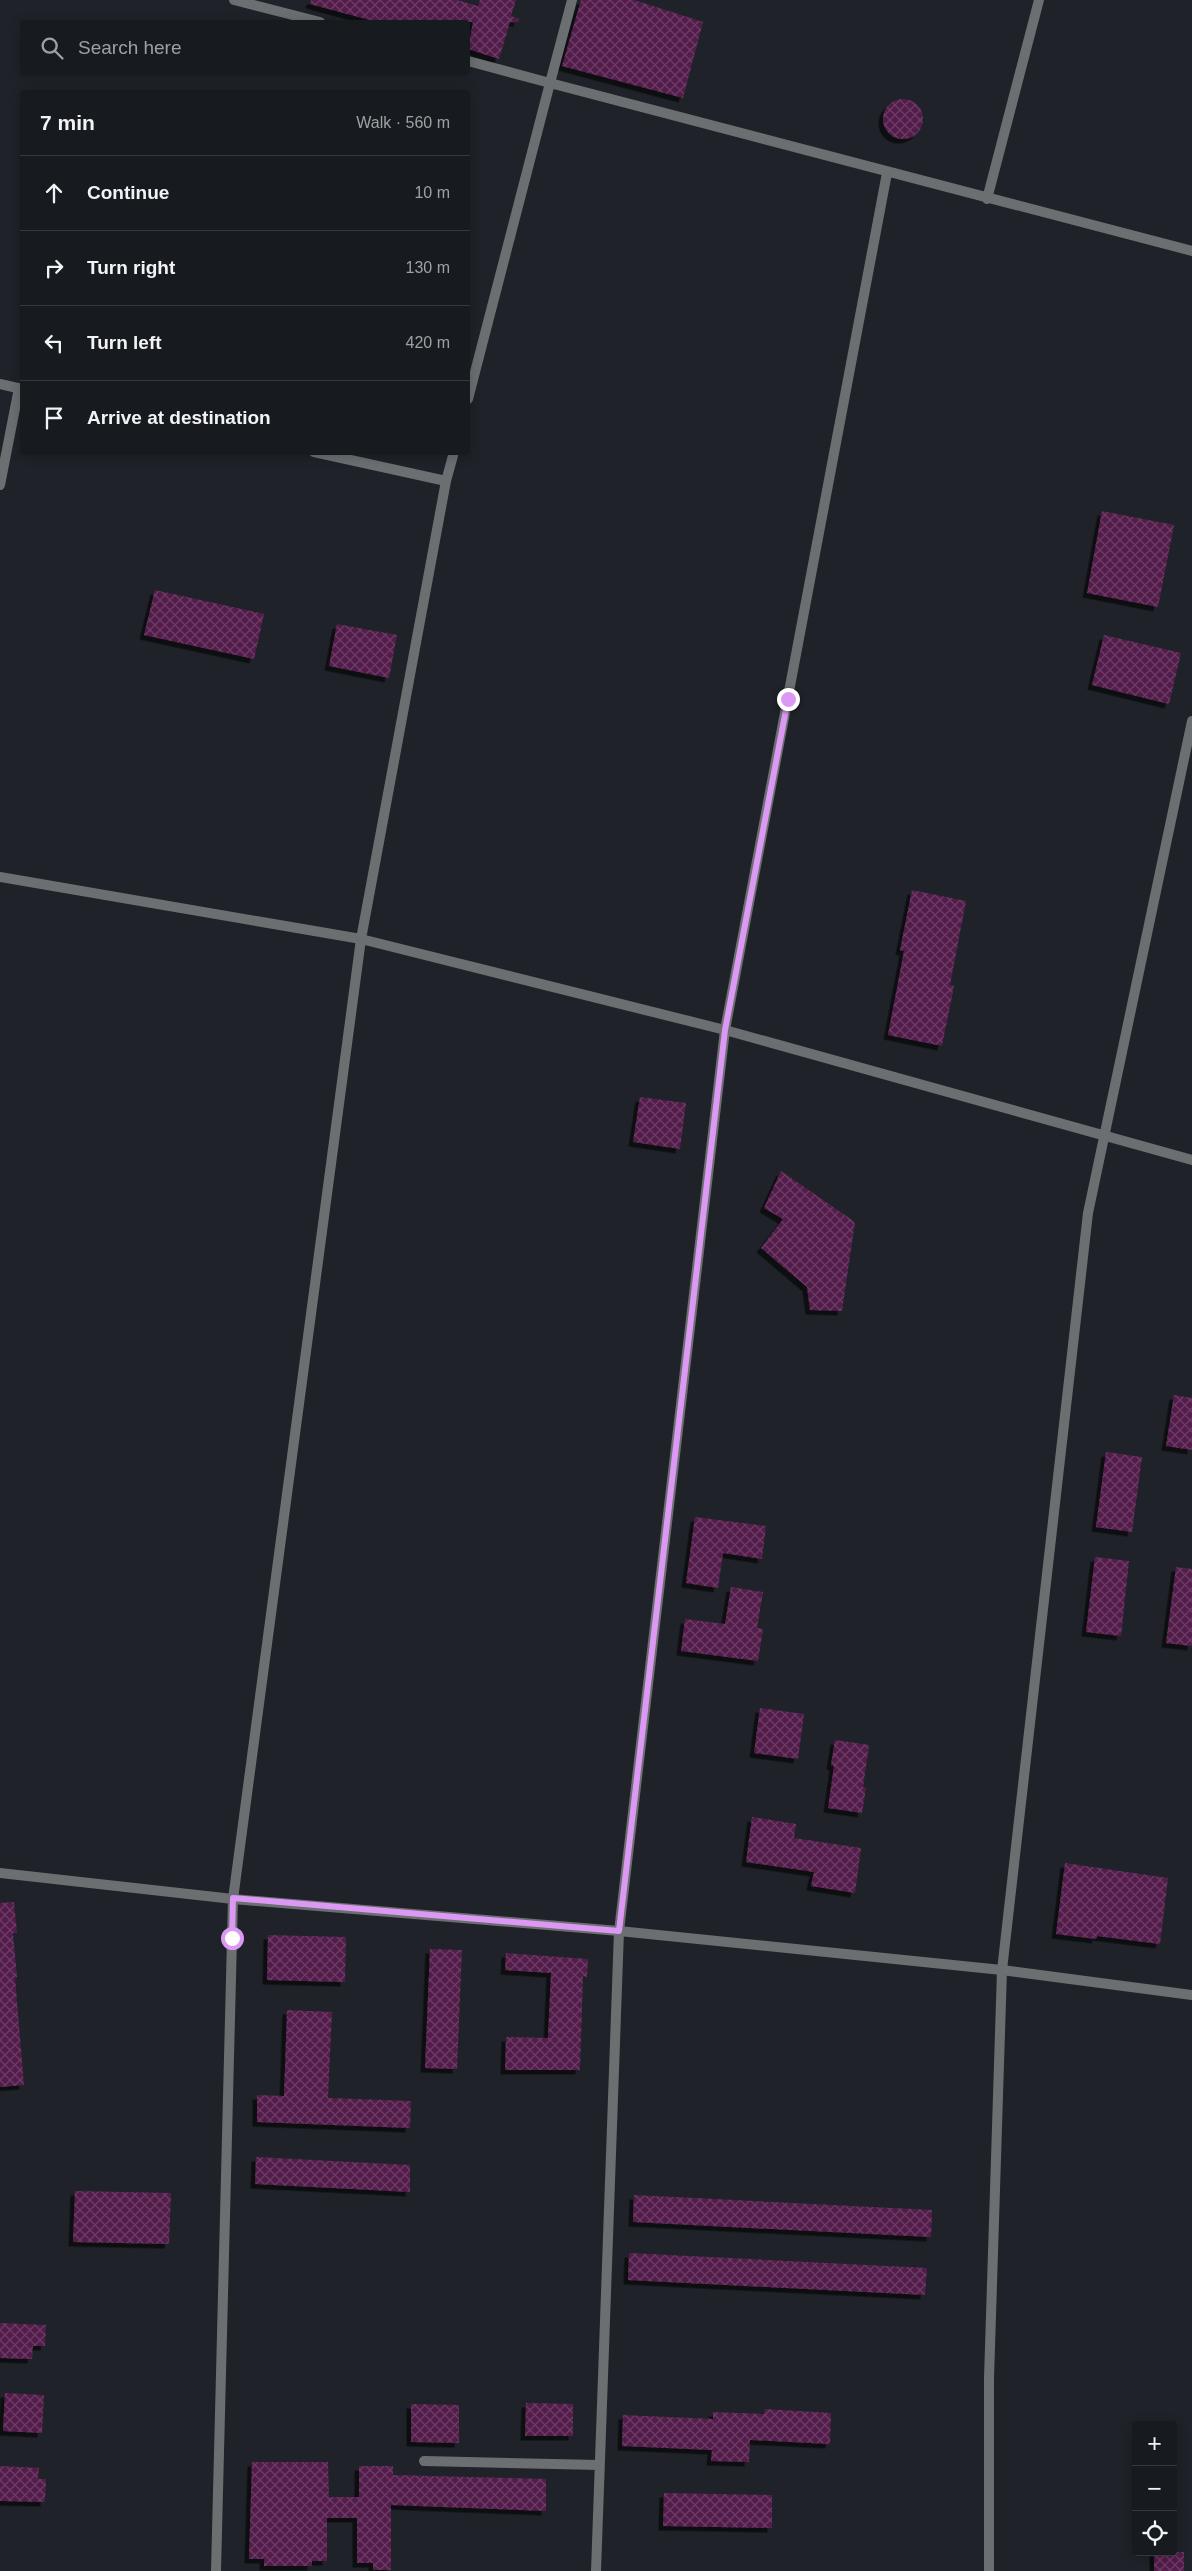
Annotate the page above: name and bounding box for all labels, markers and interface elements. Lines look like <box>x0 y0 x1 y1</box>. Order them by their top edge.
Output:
search box <box>20 20 470 75</box>
icon: search <box>38 34 66 62</box>
text: Search here <box>78 37 182 58</box>
text: 7 min <box>40 111 95 134</box>
text: Walk · 560 m <box>356 114 450 131</box>
icon: ahead <box>40 179 68 207</box>
text: Continue <box>87 182 169 203</box>
text: 10 m <box>414 184 450 201</box>
icon: right <box>40 254 68 282</box>
text: Turn right <box>87 257 175 278</box>
text: 130 m <box>406 259 450 276</box>
icon: left <box>40 329 68 357</box>
text: Turn left <box>87 332 162 353</box>
text: 420 m <box>406 334 450 351</box>
icon: arrive <box>40 404 68 432</box>
text: Arrive at destination <box>87 407 271 428</box>
route end <box>777 688 800 711</box>
route start <box>221 1927 244 1950</box>
map controls <box>1132 2421 1177 2556</box>
button: + <box>1132 2421 1177 2466</box>
button: − <box>1132 2466 1177 2511</box>
button: locate <box>1132 2511 1177 2556</box>

